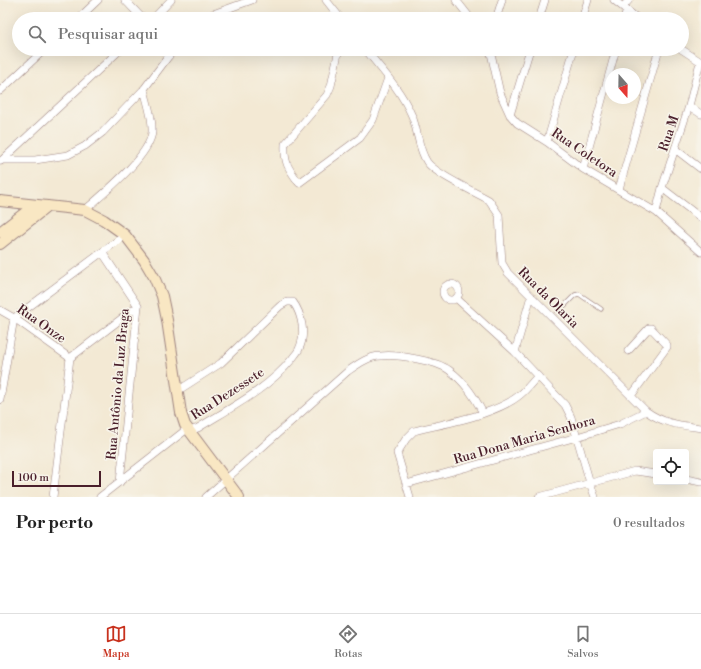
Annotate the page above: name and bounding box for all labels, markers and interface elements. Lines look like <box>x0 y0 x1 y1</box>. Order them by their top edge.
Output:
search box <box>12 12 689 56</box>
icon: search <box>26 23 48 45</box>
text: Pesquisar aqui <box>58 25 158 44</box>
north arrow <box>605 68 641 104</box>
street label: Rua M <box>655 113 683 153</box>
street label: Rua Coletora <box>548 125 621 181</box>
street label: Rua da Olaria <box>514 264 582 332</box>
street label: Rua Onze <box>14 301 69 347</box>
street label: Rua Antônio da Luz Braga <box>103 307 133 461</box>
street label: Rua Dezessete <box>188 364 268 423</box>
street label: Rua Dona Maria Senhora <box>452 412 597 468</box>
map controls <box>653 449 689 485</box>
button: locate <box>653 449 689 485</box>
scale bar <box>12 469 101 488</box>
text: 100 m <box>18 471 49 485</box>
text: Por perto <box>16 512 93 534</box>
text: 0 resultados <box>613 515 685 531</box>
tab: Mapa <box>102 623 130 661</box>
tab: Rotas <box>334 623 362 661</box>
tab: Salvos <box>567 623 599 661</box>

